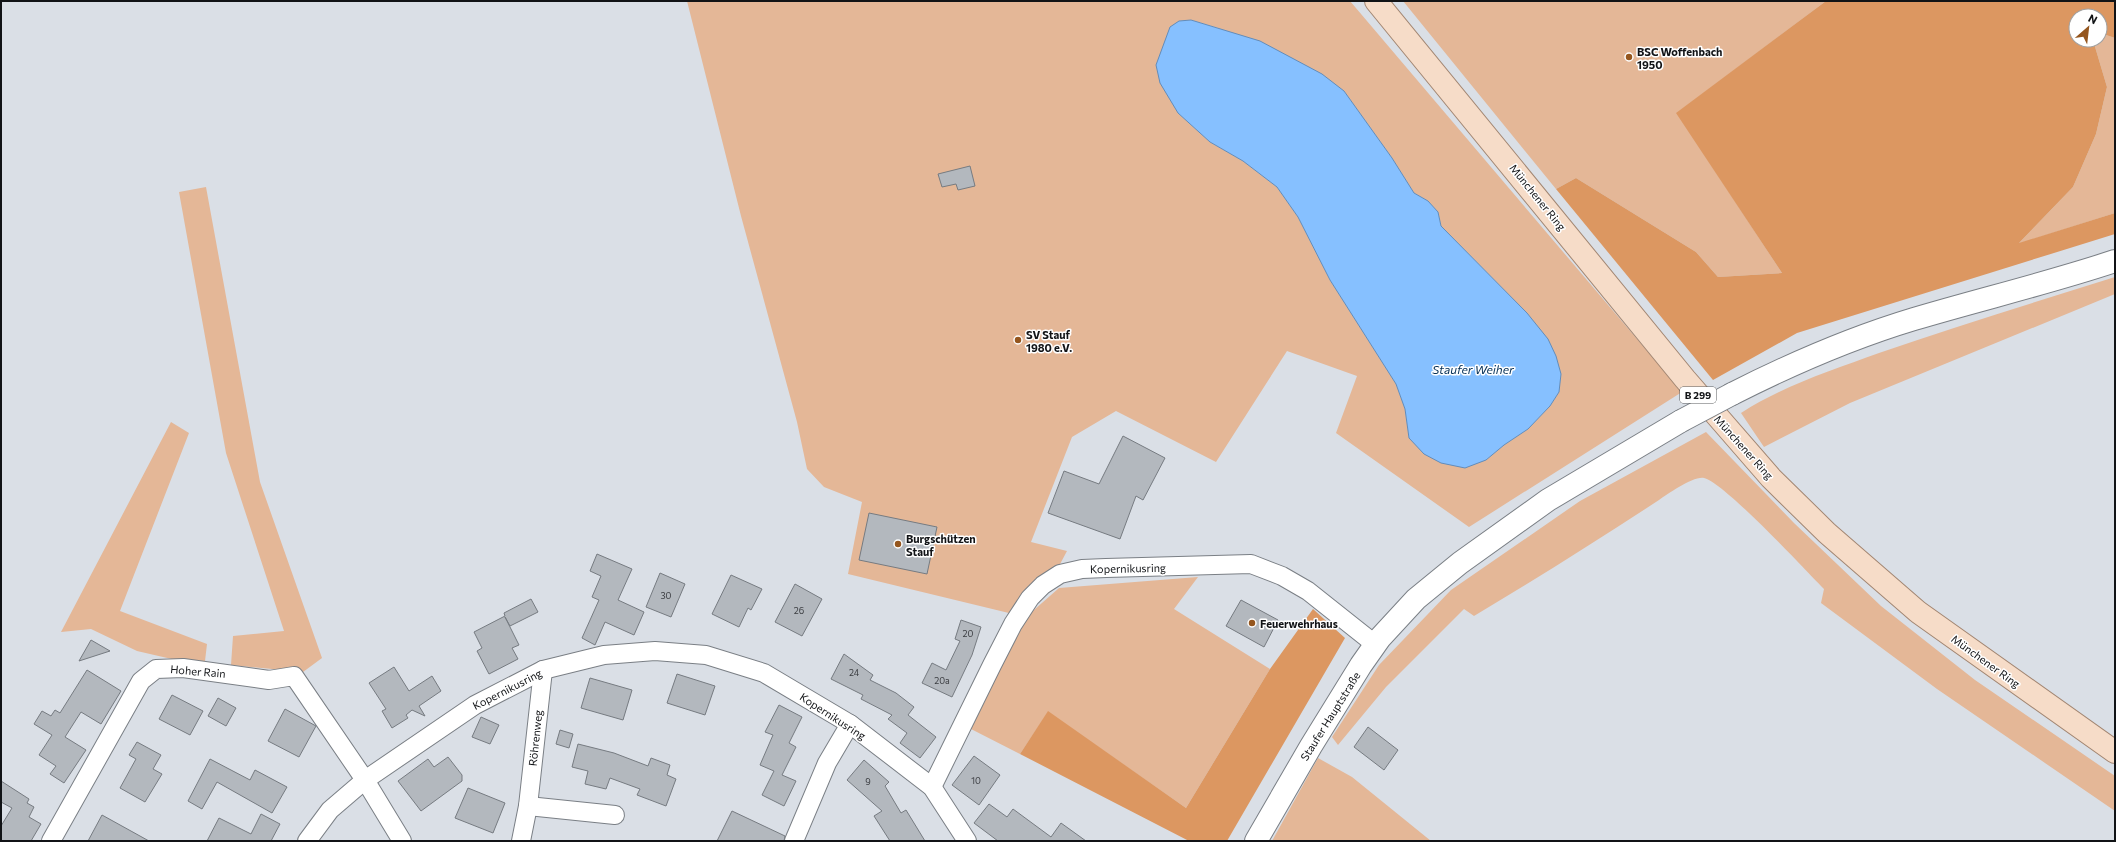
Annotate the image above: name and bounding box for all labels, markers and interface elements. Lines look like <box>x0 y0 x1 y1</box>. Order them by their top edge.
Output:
north arrow <box>2068 8 2108 48</box>
text: N <box>2086 11 2100 26</box>
place label: BSC Woffenbach 1950 <box>1637 45 1722 71</box>
marker: BSC Woffenbach 1950 <box>1624 52 1634 62</box>
street label: Münchener Ring <box>1507 161 1569 233</box>
place label: SV Stauf 1980 e.V. <box>1026 328 1072 354</box>
marker: SV Stauf 1980 e.V. <box>1013 335 1023 345</box>
water label: Staufer Weiher <box>1432 362 1515 376</box>
road number: B 299 <box>1680 387 1716 403</box>
street label: Münchener Ring <box>1712 412 1776 482</box>
place label: Burgschützen Stauf <box>906 532 976 558</box>
marker: Burgschützen Stauf <box>893 539 903 549</box>
street label: Kopernikusring <box>1090 561 1166 575</box>
house number: 30 <box>660 590 672 601</box>
house number: 26 <box>794 605 804 616</box>
place label: Feuerwehrhaus <box>1260 617 1338 630</box>
marker: Feuerwehrhaus <box>1247 618 1257 628</box>
house number: 20 <box>963 628 974 639</box>
street label: Münchener Ring <box>1949 632 2023 690</box>
street label: Hoher Rain <box>170 662 226 680</box>
street label: Kopernikusring <box>470 666 544 712</box>
house number: 24 <box>849 667 860 678</box>
street label: Staufer Hauptstraße <box>1297 669 1363 763</box>
house number: 20a <box>934 675 950 686</box>
street label: Kopernikusring <box>798 690 868 742</box>
street label: Röhrenweg <box>526 709 544 767</box>
house number: 10 <box>971 775 981 786</box>
house number: 9 <box>865 776 871 787</box>

